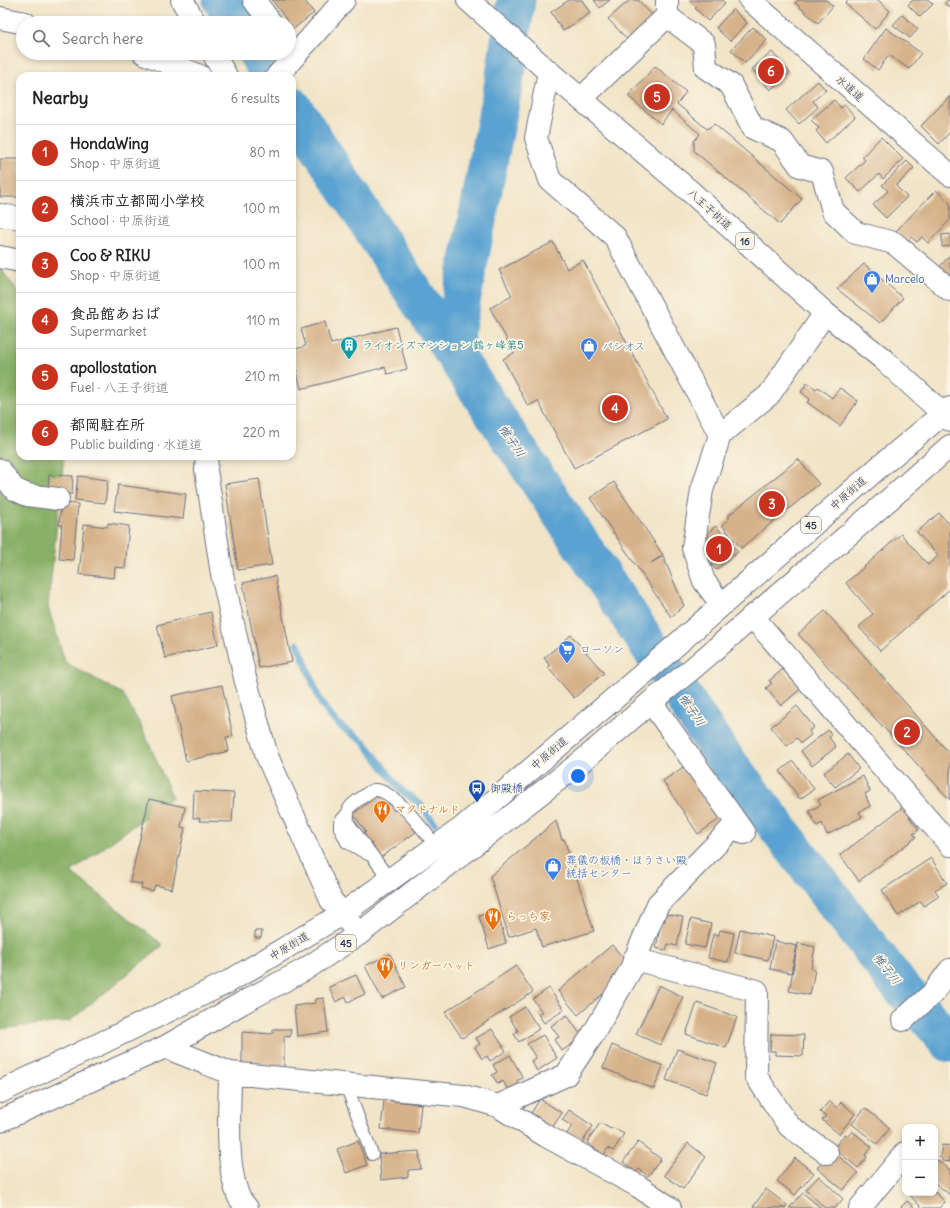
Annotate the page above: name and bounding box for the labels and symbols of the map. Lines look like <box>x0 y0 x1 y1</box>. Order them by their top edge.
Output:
pin: 6 <box>758 56 784 86</box>
street label: 水道道 <box>833 72 867 104</box>
pin: 5 <box>644 82 670 112</box>
street label: 八王子街道 <box>685 185 735 233</box>
road number: 16 <box>736 233 754 249</box>
shop icon: Marcelo <box>862 269 882 294</box>
place label: Marcelo <box>885 272 925 286</box>
building icon: ライオンズマンション 鶴ヶ峰第5 <box>339 335 359 360</box>
shop icon: パシオス <box>579 336 599 361</box>
place label: ライオンズマンション 鶴ヶ峰第5 <box>362 338 524 352</box>
place label: パシオス <box>602 339 645 353</box>
pin: 4 <box>602 393 628 423</box>
water label: 帷子川 <box>496 422 529 460</box>
street label: 中原街道 <box>827 473 869 513</box>
pin: 3 <box>759 489 785 519</box>
road number: 45 <box>801 517 821 533</box>
pin: 1 <box>706 534 732 564</box>
supermarket icon: ローソン <box>557 639 577 664</box>
place label: ローソン <box>580 642 624 656</box>
water label: 帷子川 <box>676 691 709 729</box>
pin: 2 <box>894 717 920 747</box>
street label: 中原街道 <box>528 733 570 773</box>
your location <box>568 766 588 786</box>
bus stop icon: 御殿橋 <box>467 778 487 803</box>
place label: 御殿橋 <box>490 781 523 795</box>
restaurant icon: マクドナルド <box>372 799 392 824</box>
place label: マクドナルド <box>395 802 460 816</box>
place label: 葬儀の板橋・ほうさい殿 統括センター <box>566 853 687 880</box>
shop icon: 葬儀の板橋・ほうさい殿 統括センター <box>543 856 563 881</box>
restaurant icon: らっち家 <box>483 906 503 931</box>
place label: らっち家 <box>506 909 550 923</box>
street label: 中原街道 <box>267 929 311 963</box>
road number: 45 <box>336 935 356 951</box>
water label: 帷子川 <box>870 950 904 987</box>
restaurant icon: リンガーハット <box>375 955 395 980</box>
place label: リンガーハット <box>398 958 475 972</box>

